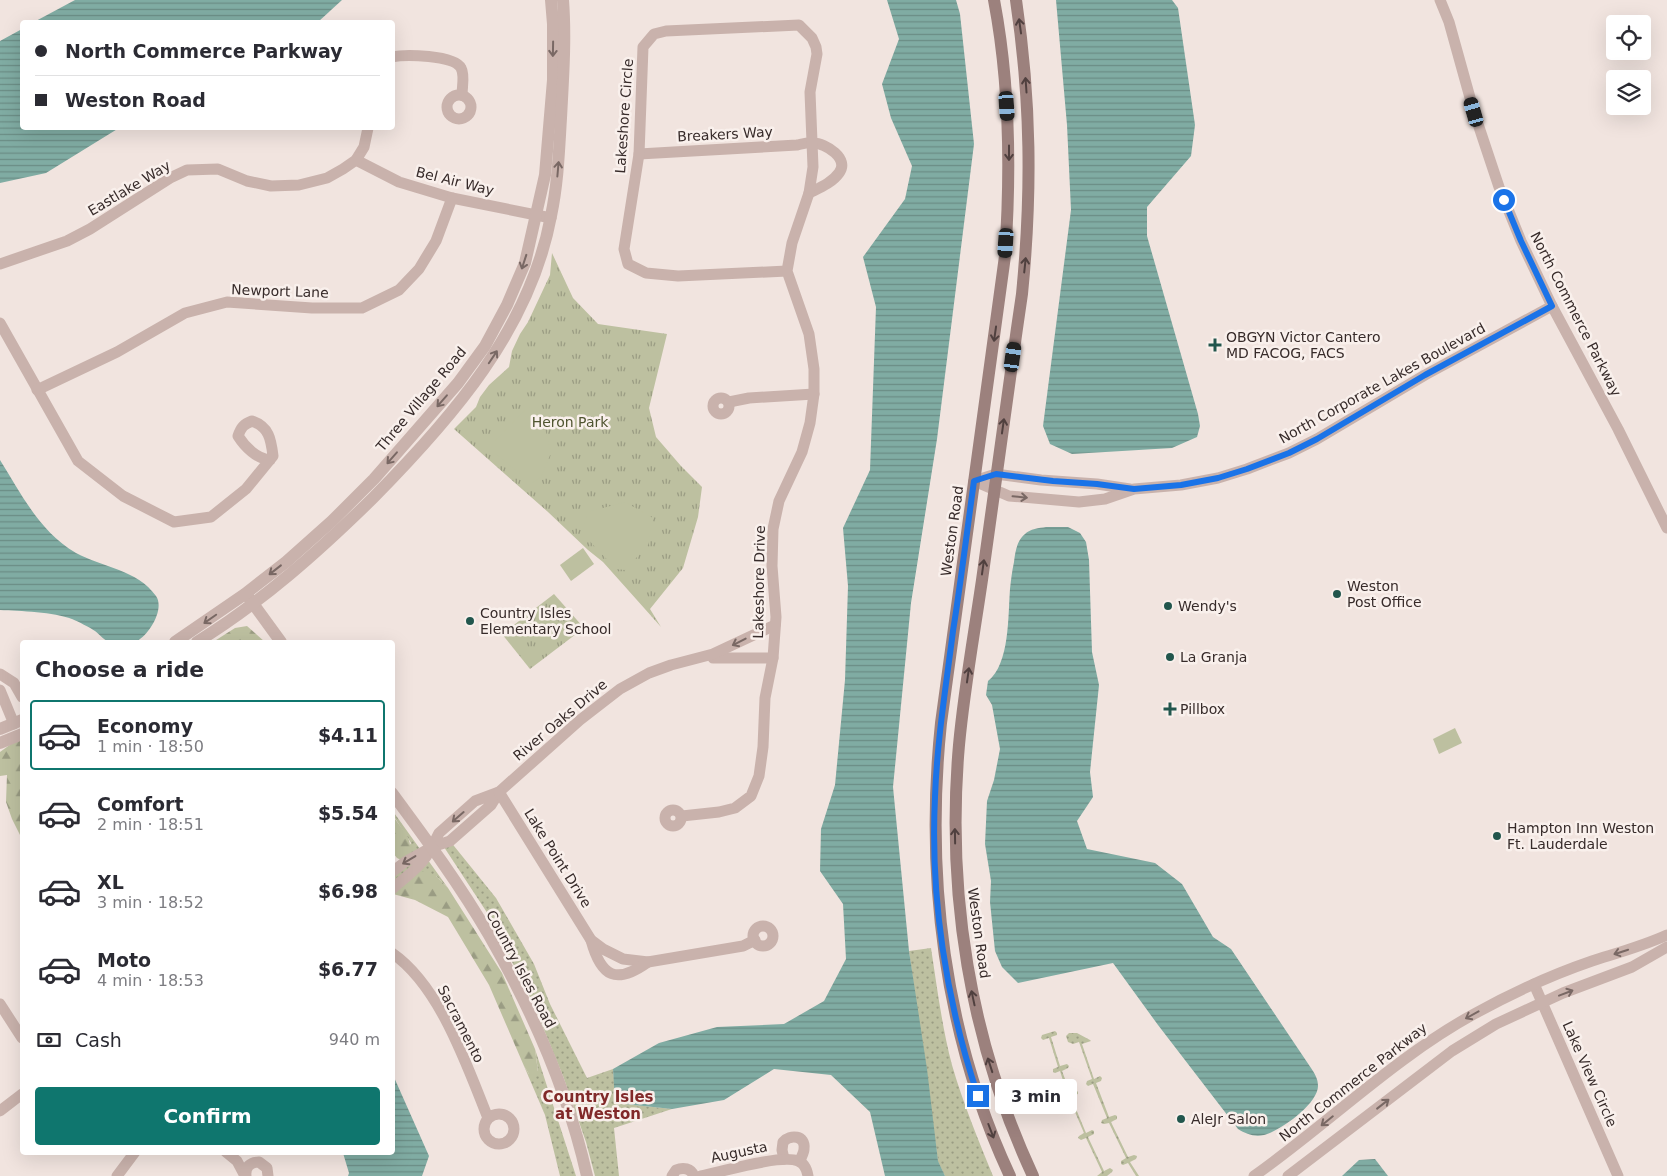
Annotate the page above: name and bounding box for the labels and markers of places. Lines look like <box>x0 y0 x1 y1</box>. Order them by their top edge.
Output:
place label: OBGYN Victor Cantero MD FACOG, FACS <box>1226 329 1380 361</box>
marker: OBGYN Victor Cantero MD FACOG, FACS <box>1208 338 1222 352</box>
place label: Weston Post Office <box>1347 578 1422 610</box>
marker: Weston Post Office <box>1331 588 1343 600</box>
place label: Wendy's <box>1178 598 1237 614</box>
marker: Wendy's <box>1162 600 1174 612</box>
place label: Country Isles Elementary School <box>480 605 612 637</box>
marker: Country Isles Elementary School <box>464 615 476 627</box>
place label: La Granja <box>1180 649 1247 665</box>
marker: La Granja <box>1164 651 1176 663</box>
place label: Pillbox <box>1180 701 1225 717</box>
marker: Pillbox <box>1164 703 1176 715</box>
place label: Hampton Inn Weston Ft. Lauderdale <box>1507 820 1654 852</box>
marker: Hampton Inn Weston Ft. Lauderdale <box>1491 830 1503 842</box>
place label: AleJr Salon <box>1191 1111 1266 1127</box>
marker: AleJr Salon <box>1175 1113 1187 1125</box>

